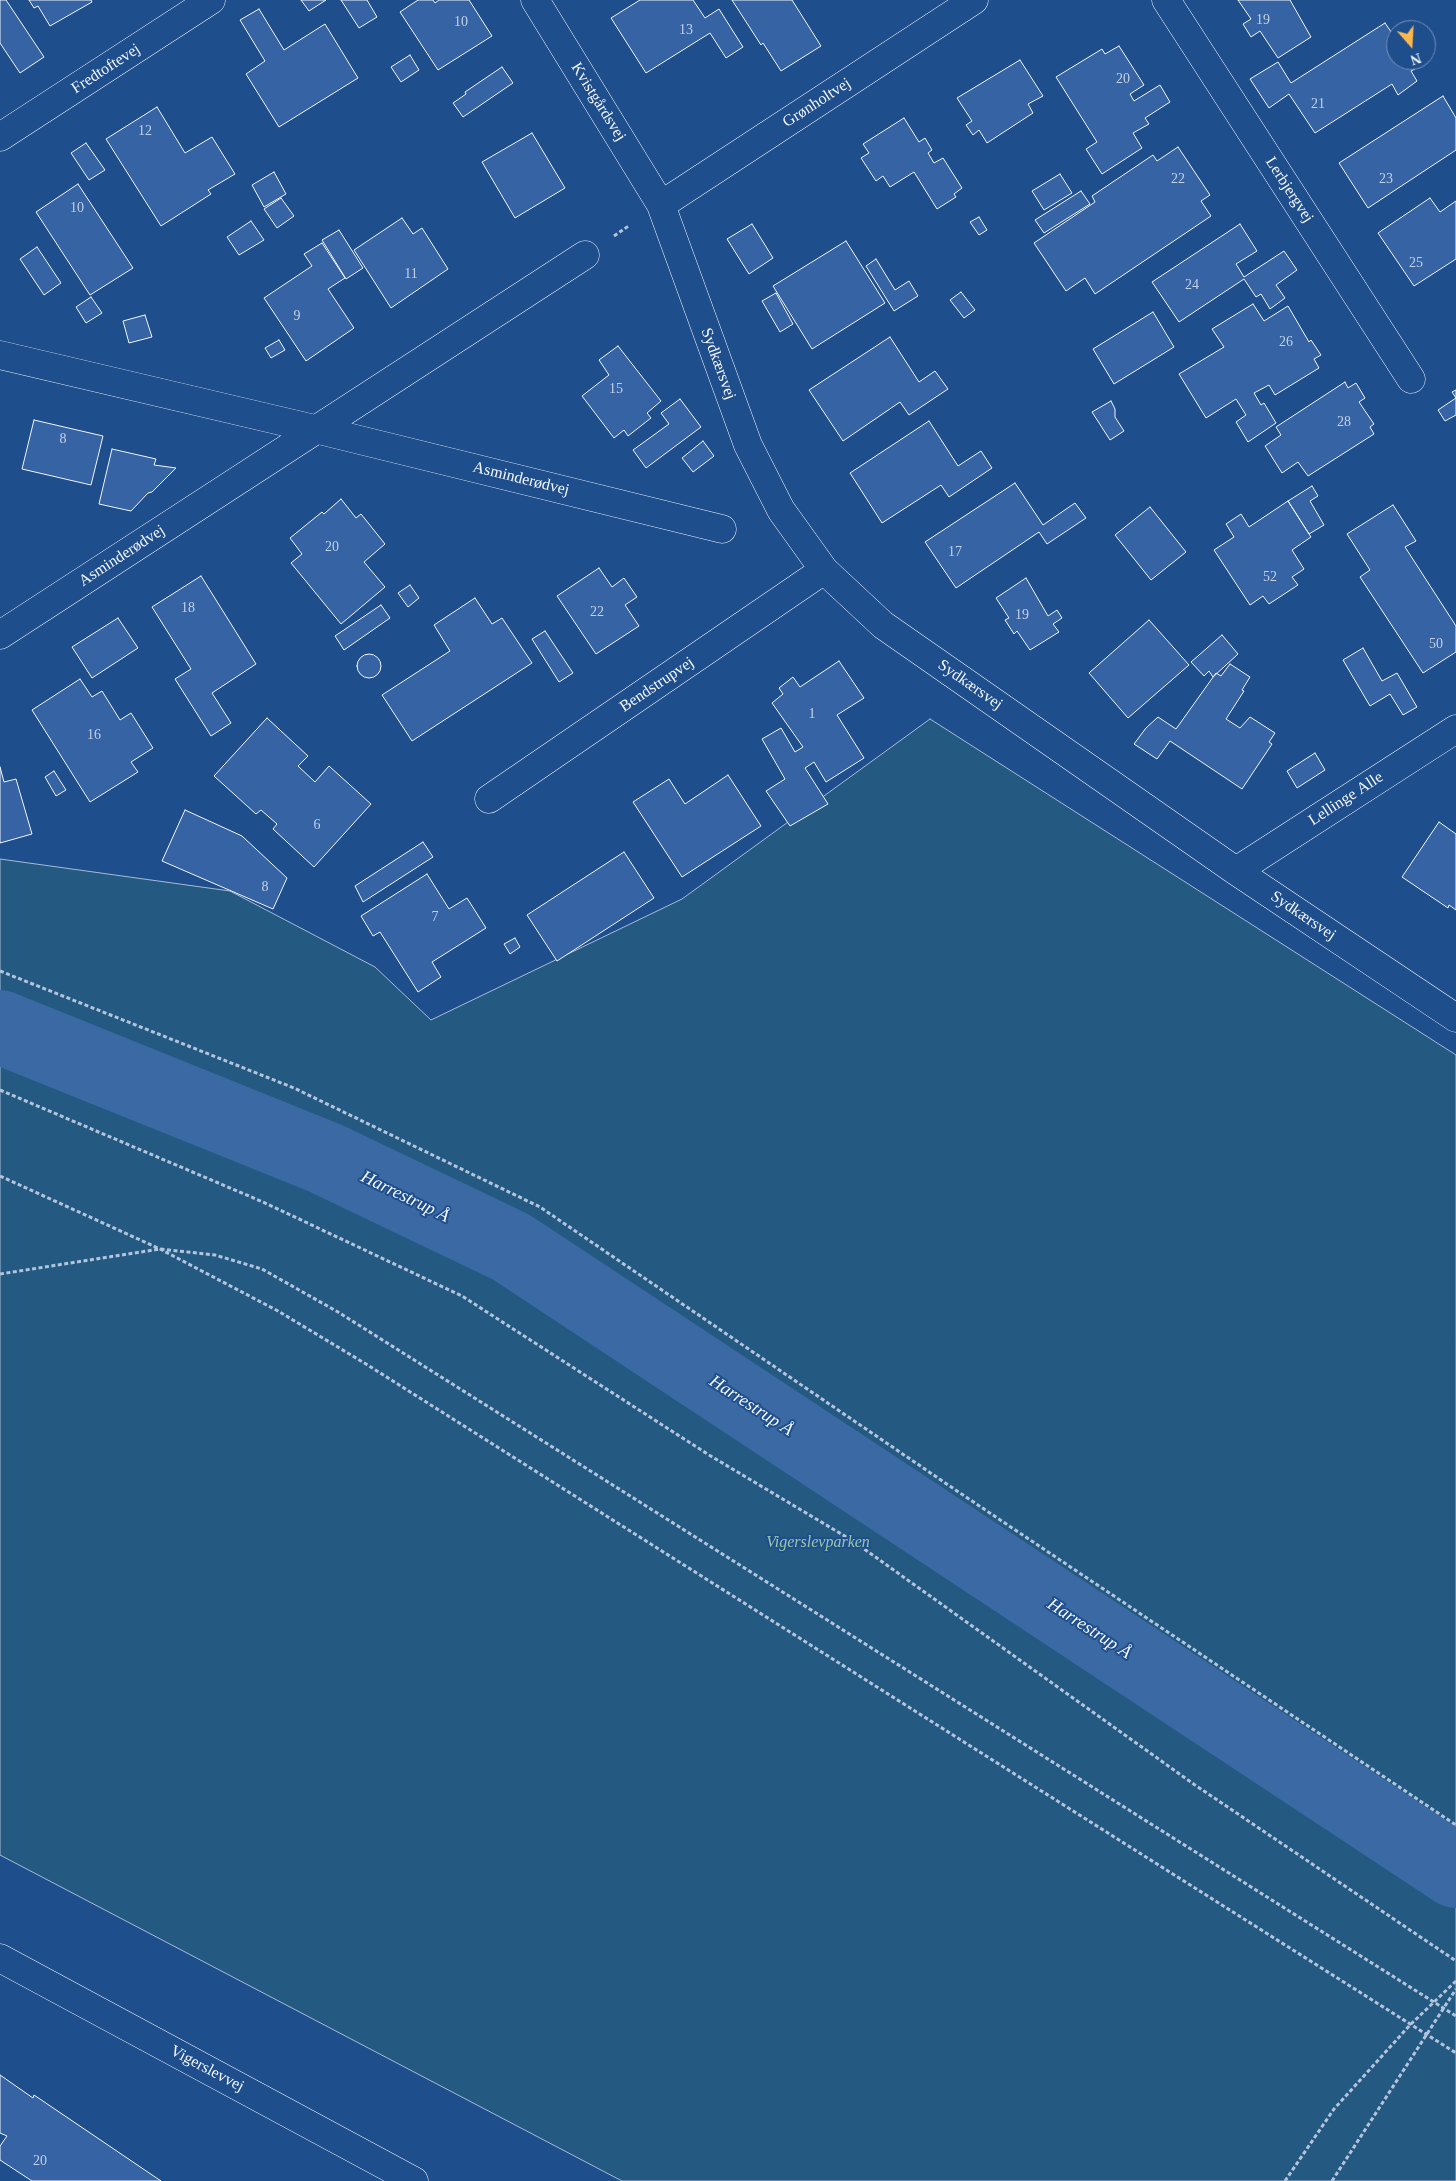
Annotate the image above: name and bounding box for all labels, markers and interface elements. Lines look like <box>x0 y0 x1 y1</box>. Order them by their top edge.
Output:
house number: 19 <box>1256 12 1270 28</box>
house number: 10 <box>454 14 468 30</box>
north arrow <box>1386 20 1436 70</box>
house number: 13 <box>679 22 693 38</box>
street label: Fredtoftevej <box>68 40 144 98</box>
text: N <box>1408 50 1423 67</box>
street label: Kvistgårdsvej <box>566 59 630 145</box>
house number: 20 <box>1116 71 1130 87</box>
street label: Grønholtvej <box>779 74 855 132</box>
house number: 21 <box>1311 96 1325 112</box>
house number: 12 <box>138 123 152 139</box>
street label: Lerbjergvej <box>1261 154 1317 226</box>
house number: 22 <box>1171 171 1185 187</box>
house number: 23 <box>1379 171 1393 187</box>
house number: 10 <box>70 200 84 216</box>
house number: 25 <box>1409 255 1423 271</box>
house number: 11 <box>404 266 418 282</box>
house number: 24 <box>1185 277 1199 293</box>
house number: 9 <box>294 308 300 324</box>
street label: Sydkærsvej <box>696 326 740 402</box>
house number: 26 <box>1279 334 1293 350</box>
house number: 15 <box>609 381 623 397</box>
house number: 28 <box>1337 414 1351 430</box>
house number: 8 <box>60 431 66 447</box>
street label: Asminderødvej <box>471 458 571 500</box>
street label: Asminderødvej <box>75 521 169 591</box>
house number: 20 <box>325 539 339 555</box>
house number: 17 <box>948 544 962 560</box>
house number: 52 <box>1263 569 1277 585</box>
house number: 18 <box>181 600 195 616</box>
house number: 22 <box>590 604 604 620</box>
house number: 19 <box>1015 607 1029 623</box>
house number: 50 <box>1429 636 1443 652</box>
street label: Bendstrupvej <box>616 653 698 717</box>
street label: Sydkærsvej <box>934 656 1006 714</box>
house number: 1 <box>809 706 816 722</box>
house number: 16 <box>87 727 101 743</box>
street label: Lellinge Alle <box>1305 768 1387 830</box>
house number: 6 <box>314 817 320 833</box>
house number: 8 <box>262 879 268 895</box>
street label: Sydkærsvej <box>1267 887 1339 945</box>
house number: 7 <box>432 909 438 925</box>
water label: Harrestrup Å <box>357 1166 453 1228</box>
water label: Harrestrup Å <box>705 1371 797 1441</box>
park label: Vigerslevparken <box>766 1533 870 1553</box>
water label: Harrestrup Å <box>1043 1594 1135 1664</box>
street label: Vigerslevvej <box>167 2042 247 2096</box>
house number: 20 <box>33 2153 47 2169</box>

